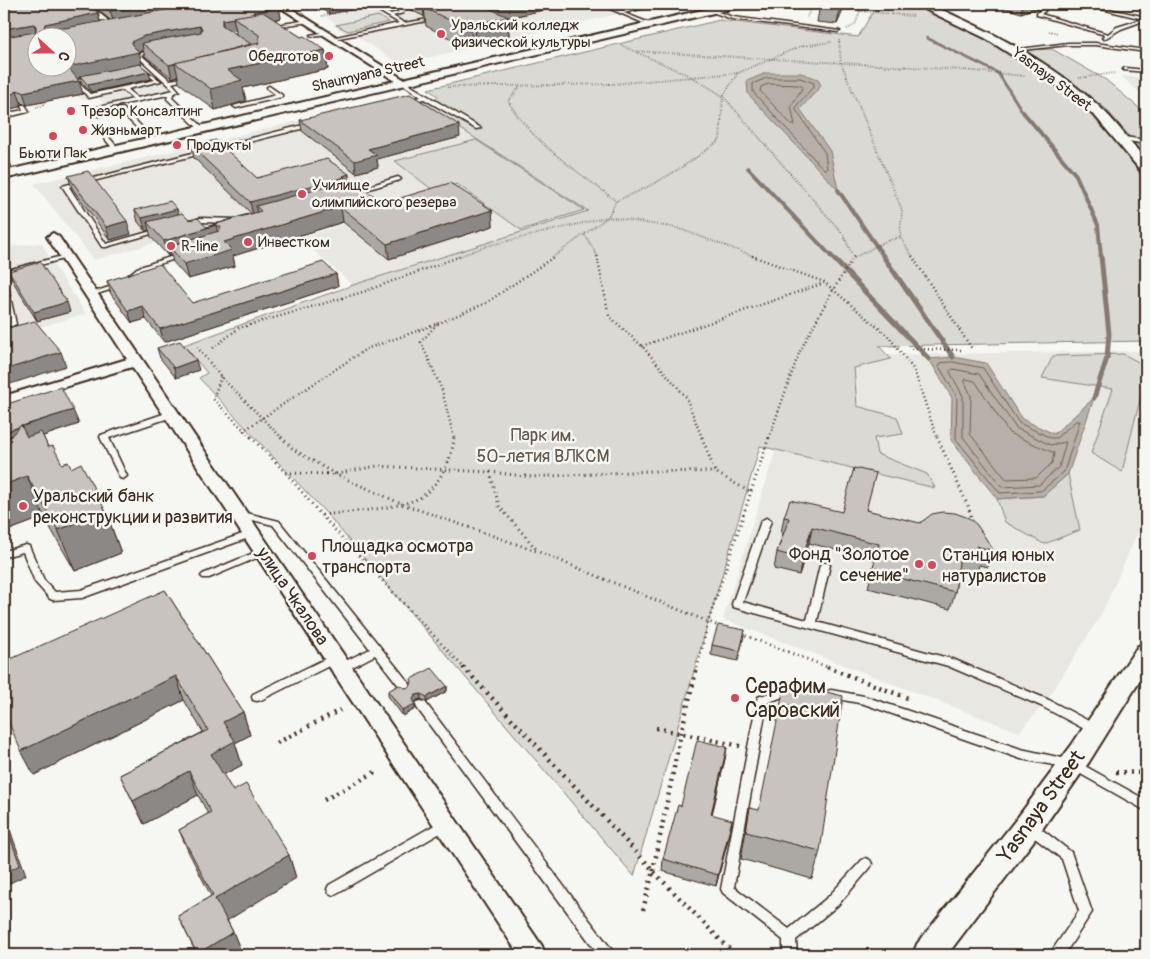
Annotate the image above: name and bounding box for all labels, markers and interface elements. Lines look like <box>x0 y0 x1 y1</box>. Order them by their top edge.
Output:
place label: Уральский колледж физической культуры <box>451 16 591 52</box>
north arrow <box>28 28 78 78</box>
marker: Уральский колледж физической культуры <box>435 28 447 40</box>
street label: Yasnaya Street <box>1007 43 1096 116</box>
place label: Обедготов <box>248 47 319 66</box>
text: С <box>54 49 73 64</box>
marker: Обедготов <box>323 50 335 62</box>
street label: Shaumyana Street <box>310 52 427 97</box>
place label: Трезор Консалтинг <box>81 102 203 121</box>
marker: Трезор Консалтинг <box>65 105 77 117</box>
place label: Жизньмарт <box>91 121 162 140</box>
marker: Жизньмарт <box>77 124 89 136</box>
marker: Бьюти Пак <box>47 130 59 142</box>
place label: Продукты <box>187 136 251 155</box>
marker: Продукты <box>171 139 183 151</box>
place label: Бьюти Пак <box>19 144 88 163</box>
place label: Училище олимпийского резерва <box>312 176 456 212</box>
marker: Училище олимпийского резерва <box>296 188 308 200</box>
place label: Инвестком <box>258 233 330 252</box>
marker: Инвестком <box>242 236 254 248</box>
place label: R-line <box>181 237 219 256</box>
marker: R-line <box>165 240 177 252</box>
park label: Парк им. 50-летия ВЛКСМ <box>477 424 609 468</box>
place label: Уральский банк реконструкции и развития <box>33 485 233 529</box>
marker: Уральский банк реконструкции и развития <box>17 500 29 512</box>
place label: Площадка осмотра транспорта <box>322 535 473 579</box>
street label: улица Чкалова <box>251 542 334 650</box>
place label: Фонд "Золотое сечение" <box>789 543 909 587</box>
place label: Станция юных натуралистов <box>942 544 1055 588</box>
marker: Площадка осмотра транспорта <box>306 550 318 562</box>
marker: Фонд "Золотое сечение" <box>913 558 925 570</box>
marker: Станция юных натуралистов <box>926 559 938 571</box>
place label: Серафим Саровский <box>745 673 840 724</box>
marker: Серафим Саровский <box>729 692 741 704</box>
street label: Yasnaya Street <box>991 744 1092 869</box>

